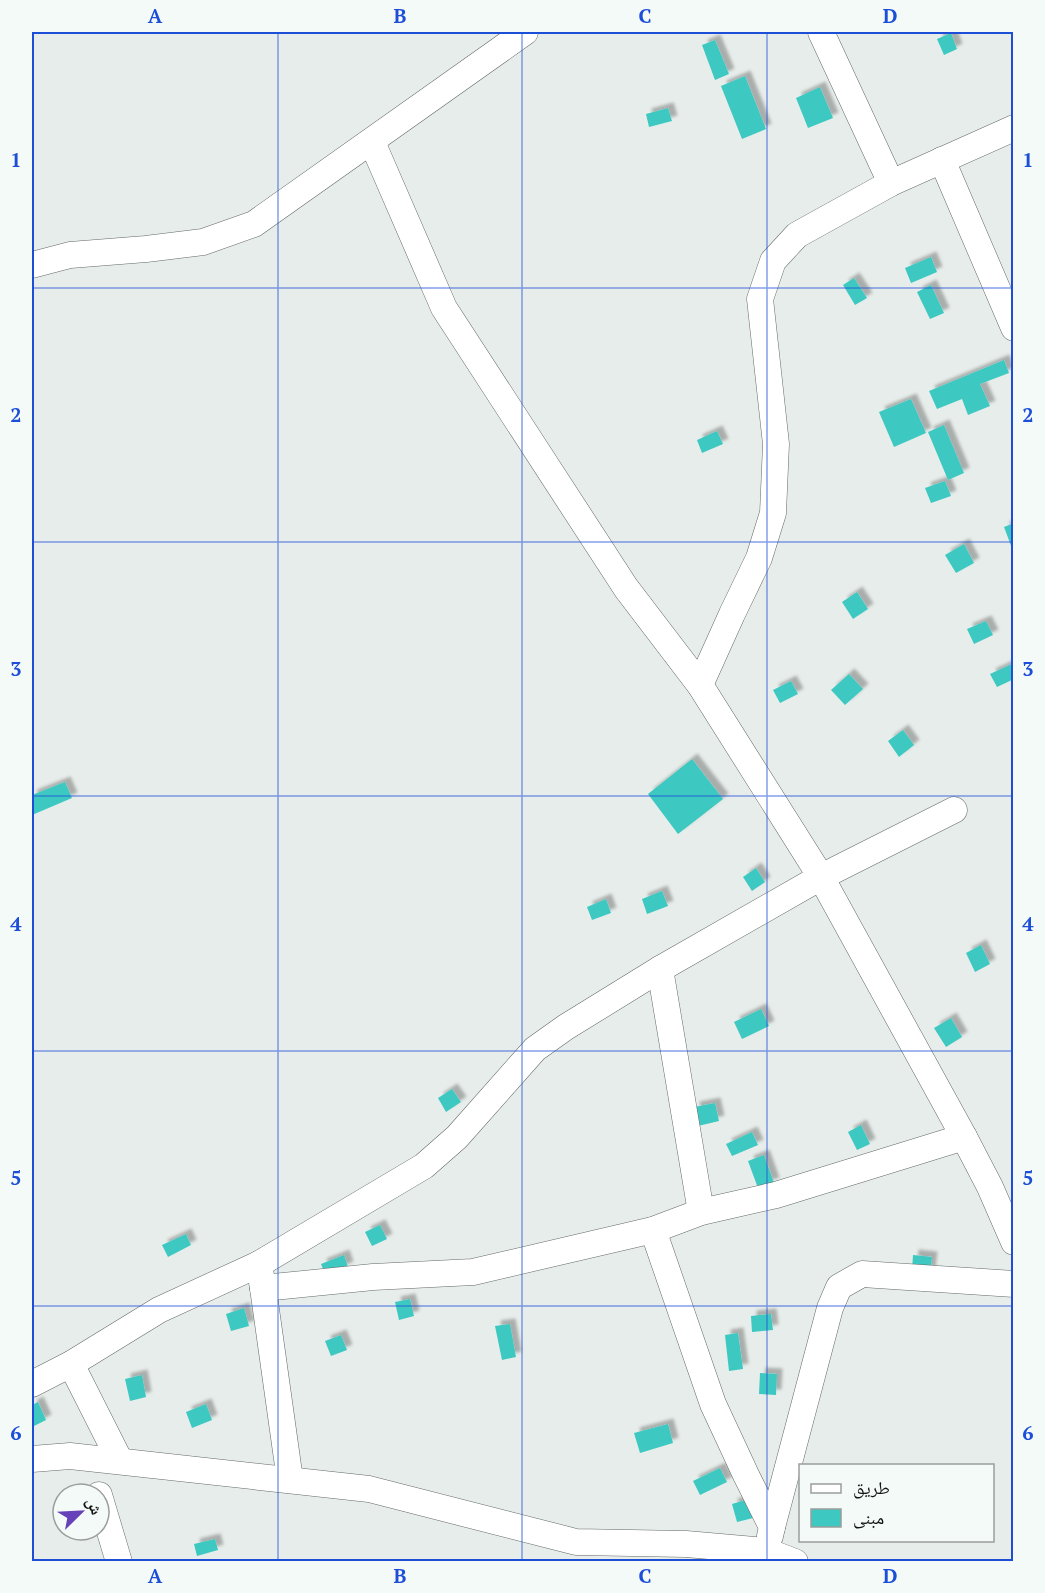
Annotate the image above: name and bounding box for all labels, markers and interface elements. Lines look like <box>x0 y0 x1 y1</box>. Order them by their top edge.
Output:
text: A <box>148 2 163 29</box>
text: B <box>394 2 407 29</box>
text: C <box>638 2 652 29</box>
text: D <box>883 2 897 29</box>
text: 1 <box>10 146 22 173</box>
text: 1 <box>1022 146 1034 173</box>
text: 2 <box>10 401 22 428</box>
text: 2 <box>1022 401 1034 428</box>
text: 3 <box>10 655 22 682</box>
text: 3 <box>1022 655 1034 682</box>
text: 4 <box>10 910 22 937</box>
text: 4 <box>1022 910 1034 937</box>
text: 5 <box>10 1164 22 1191</box>
text: 5 <box>1022 1164 1034 1191</box>
text: 6 <box>10 1419 22 1446</box>
text: 6 <box>1022 1419 1034 1446</box>
legend <box>799 1464 994 1542</box>
text: طريق <box>853 1475 890 1499</box>
north arrow <box>51 1482 111 1542</box>
text: ش <box>81 1494 108 1518</box>
text: مبنى <box>853 1505 884 1529</box>
text: A <box>148 1562 163 1589</box>
text: B <box>394 1562 407 1589</box>
text: C <box>638 1562 652 1589</box>
text: D <box>883 1562 897 1589</box>

